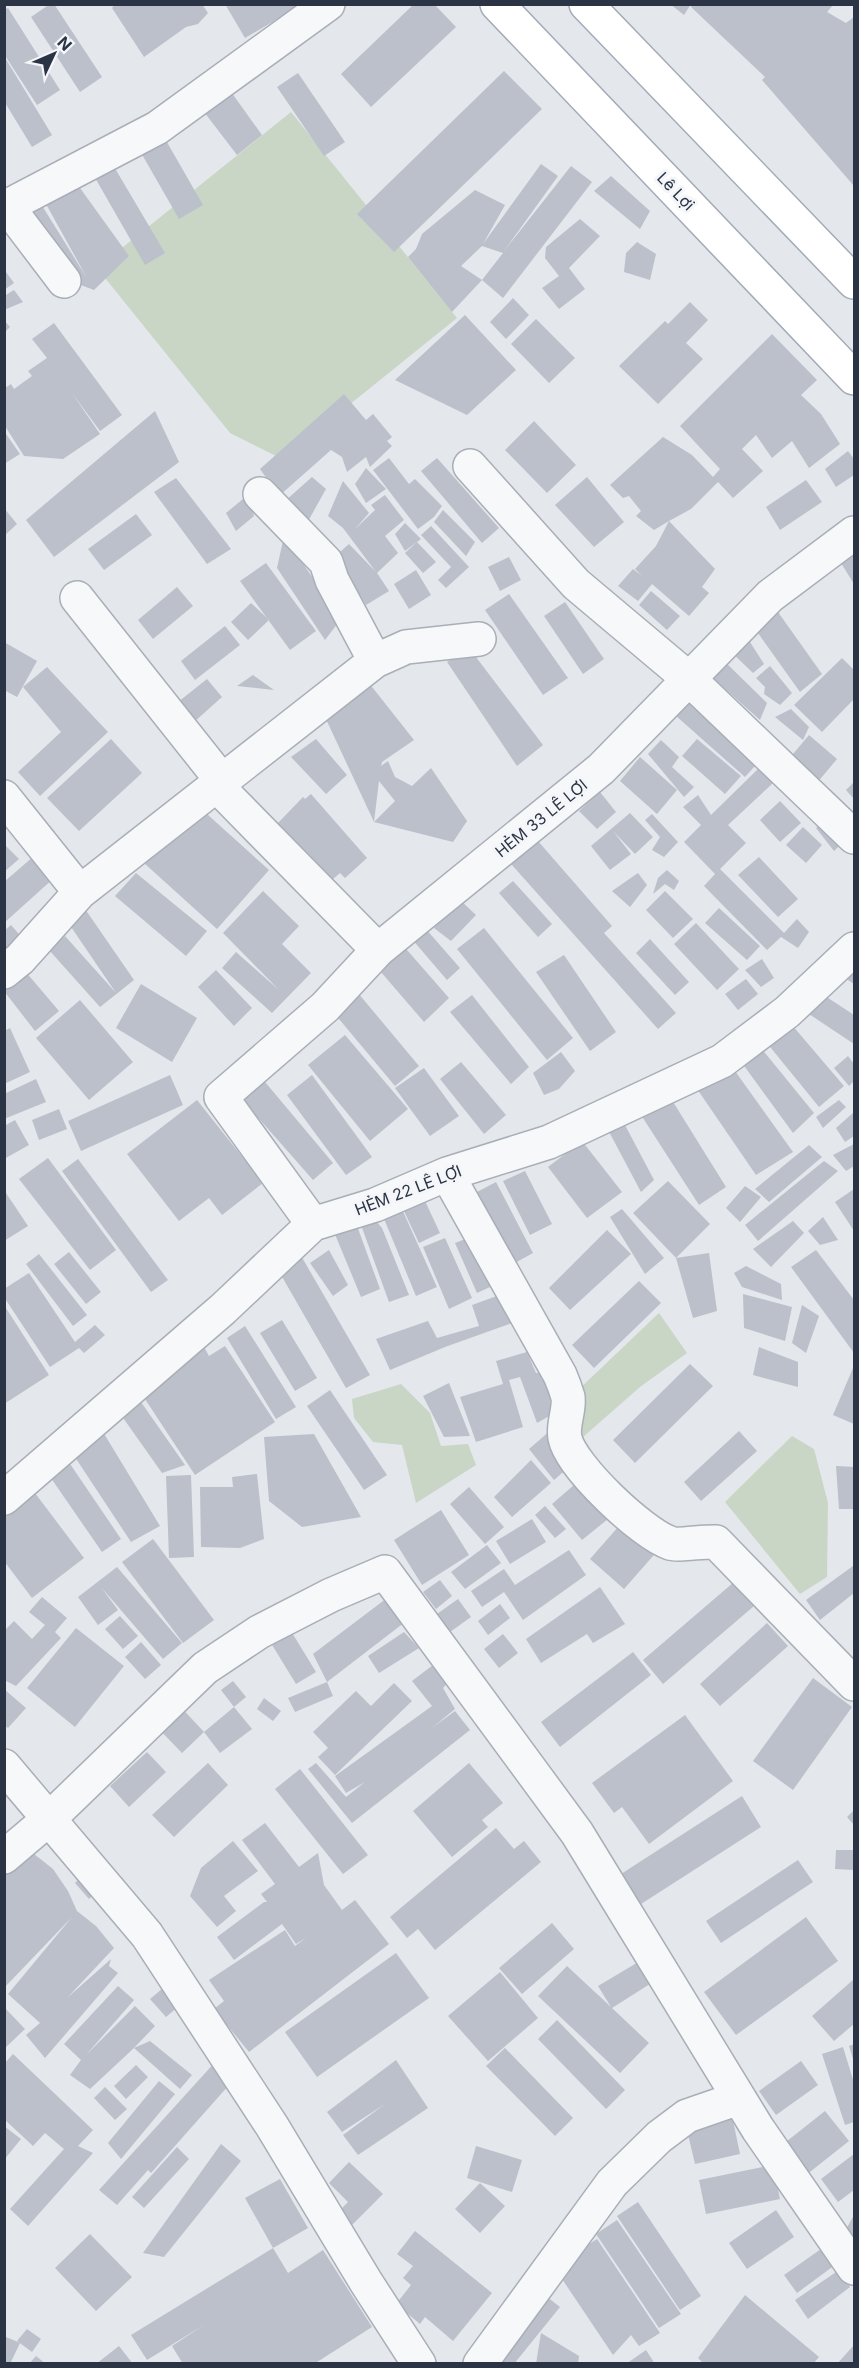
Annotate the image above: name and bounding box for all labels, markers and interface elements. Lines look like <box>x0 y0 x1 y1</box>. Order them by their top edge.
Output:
north arrow <box>24 24 84 84</box>
text: N <box>53 32 76 55</box>
street label: Lê Lợi <box>653 168 699 214</box>
street label: HẺM 33 LÊ LỢI <box>491 775 591 861</box>
street label: HẺM 22 LÊ LỢI <box>352 1160 464 1220</box>

